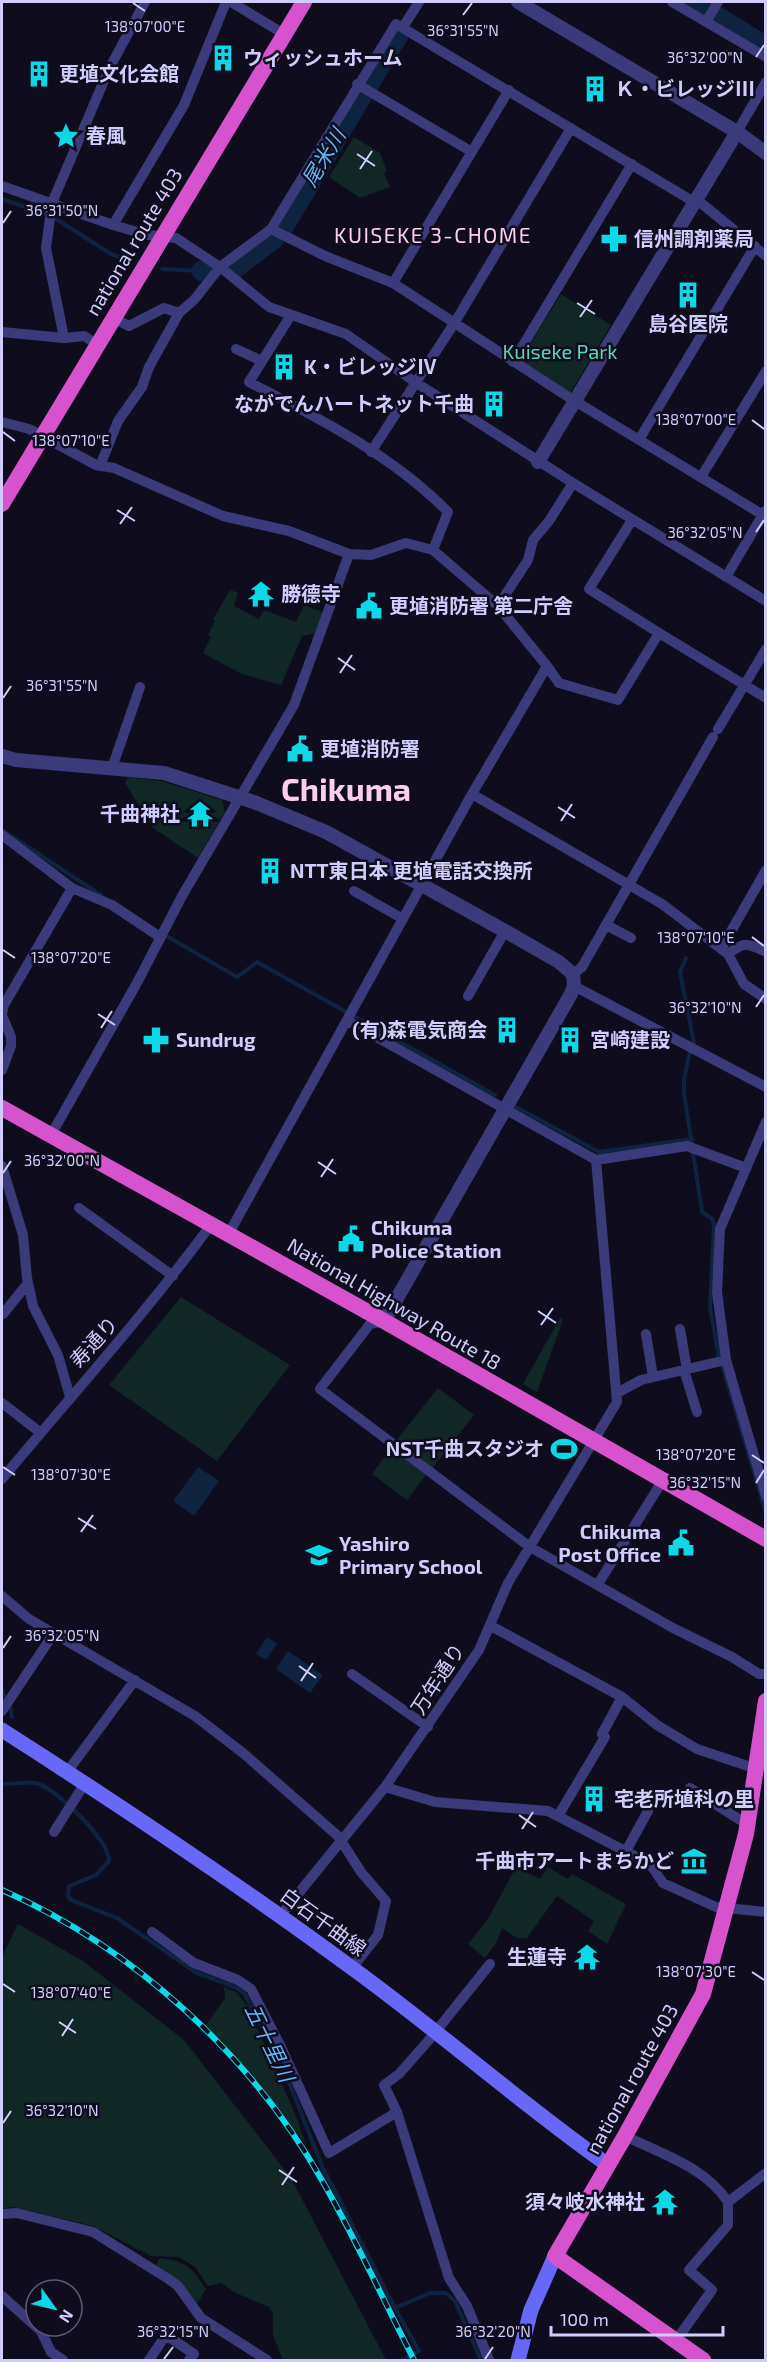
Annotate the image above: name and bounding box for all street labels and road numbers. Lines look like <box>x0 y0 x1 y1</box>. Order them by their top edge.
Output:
street label: national route 403 <box>80 163 187 320</box>
street label: National Highway Route 18 <box>283 1232 506 1374</box>
street label: 寿通り <box>64 1311 122 1372</box>
street label: 万年通り <box>405 1638 469 1719</box>
street label: 白石千曲線 <box>276 1882 371 1960</box>
street label: national route 403 <box>580 1999 682 2158</box>

